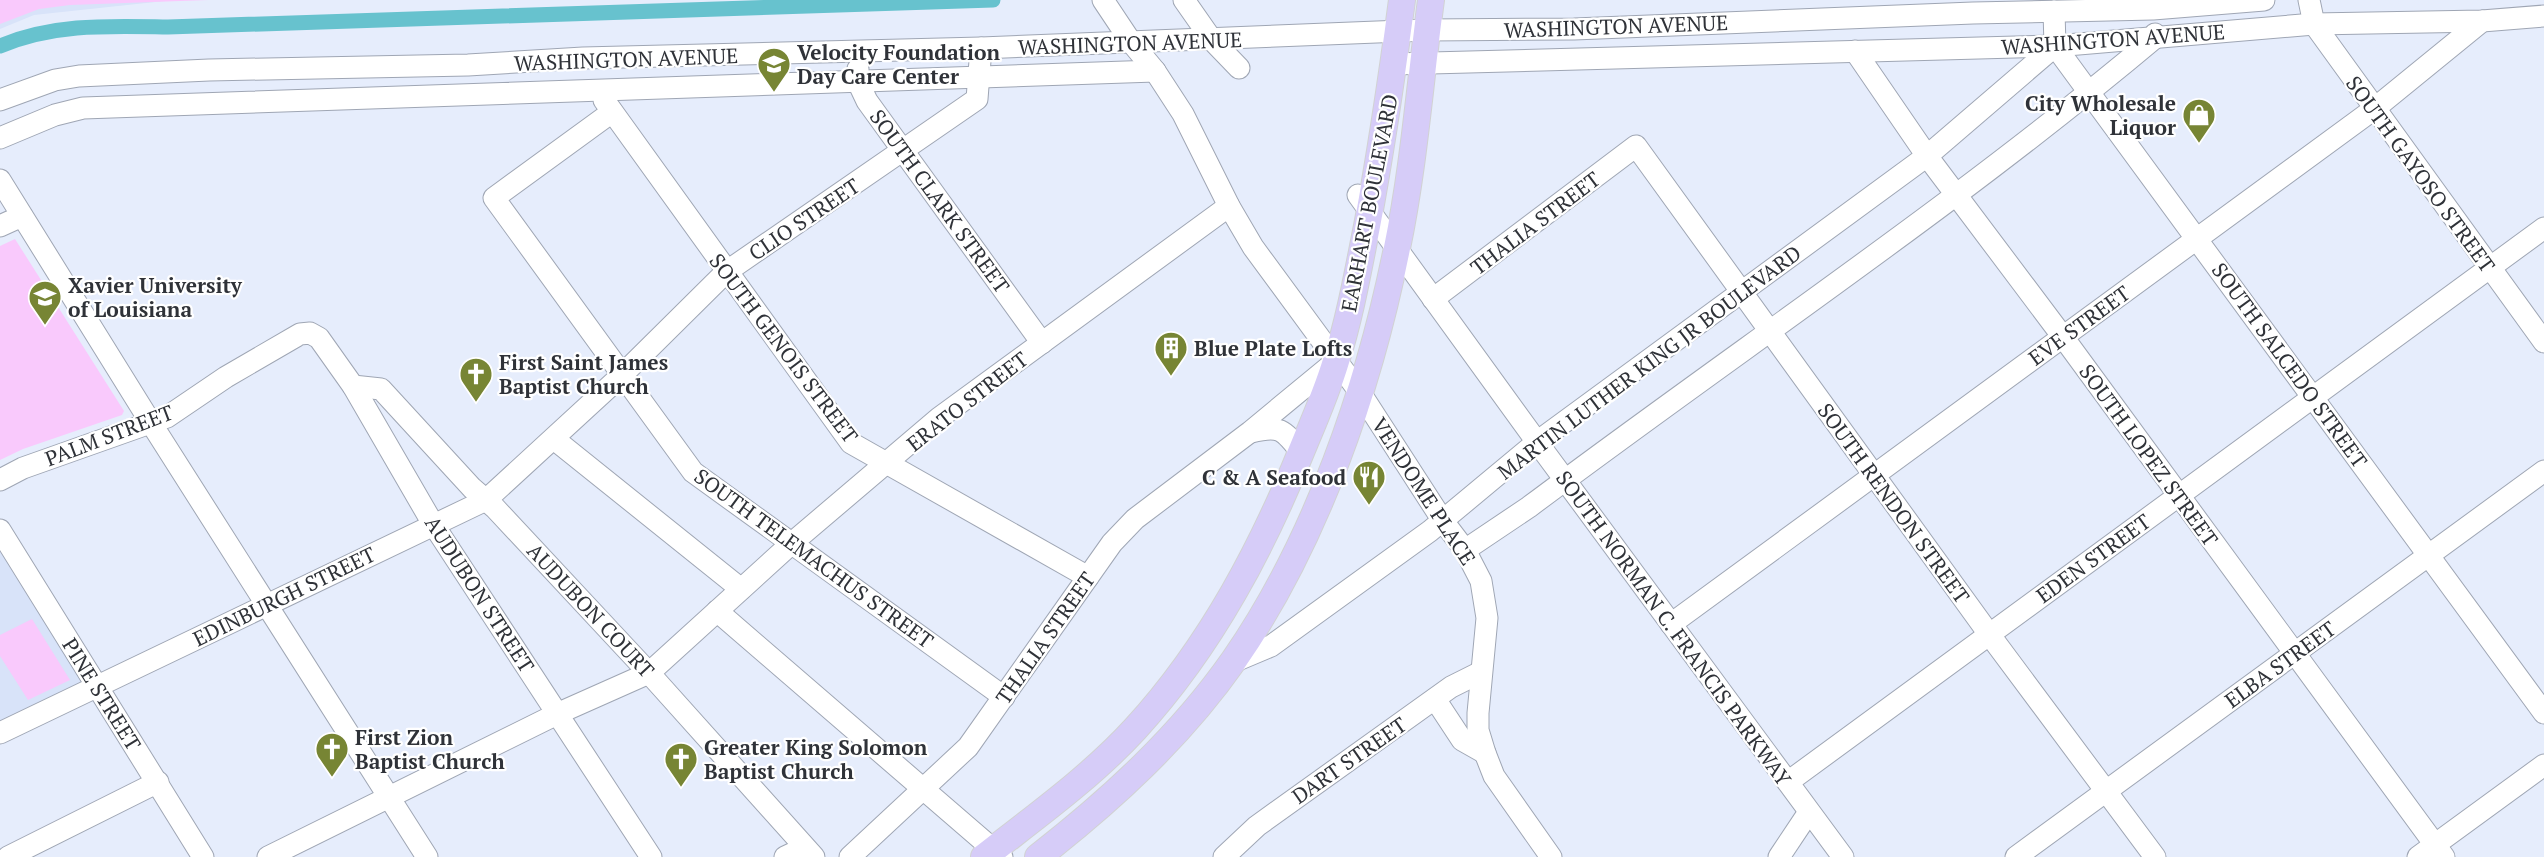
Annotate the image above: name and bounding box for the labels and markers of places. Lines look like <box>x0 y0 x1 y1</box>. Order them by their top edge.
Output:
place label: Velocity Foundation Day Care Center <box>797 38 1000 90</box>
school or university icon: Velocity Foundation Day Care Center <box>756 46 792 93</box>
place label: City Wholesale Liquor <box>2025 89 2176 141</box>
shop icon: City Wholesale Liquor <box>2181 97 2217 144</box>
place label: Xavier University of Louisiana <box>68 271 243 323</box>
school or university icon: Xavier University of Louisiana <box>27 279 63 326</box>
building icon: Blue Plate Lofts <box>1153 330 1189 377</box>
place label: Blue Plate Lofts <box>1194 334 1352 362</box>
place label: First Saint James Baptist Church <box>499 348 668 400</box>
church icon: First Saint James Baptist Church <box>458 356 494 403</box>
restaurant icon: C & A Seafood <box>1351 459 1387 506</box>
place label: C & A Seafood <box>1202 463 1346 491</box>
place label: First Zion Baptist Church <box>355 723 505 775</box>
church icon: First Zion Baptist Church <box>314 731 350 778</box>
place label: Greater King Solomon Baptist Church <box>704 733 928 785</box>
church icon: Greater King Solomon Baptist Church <box>663 741 699 788</box>

